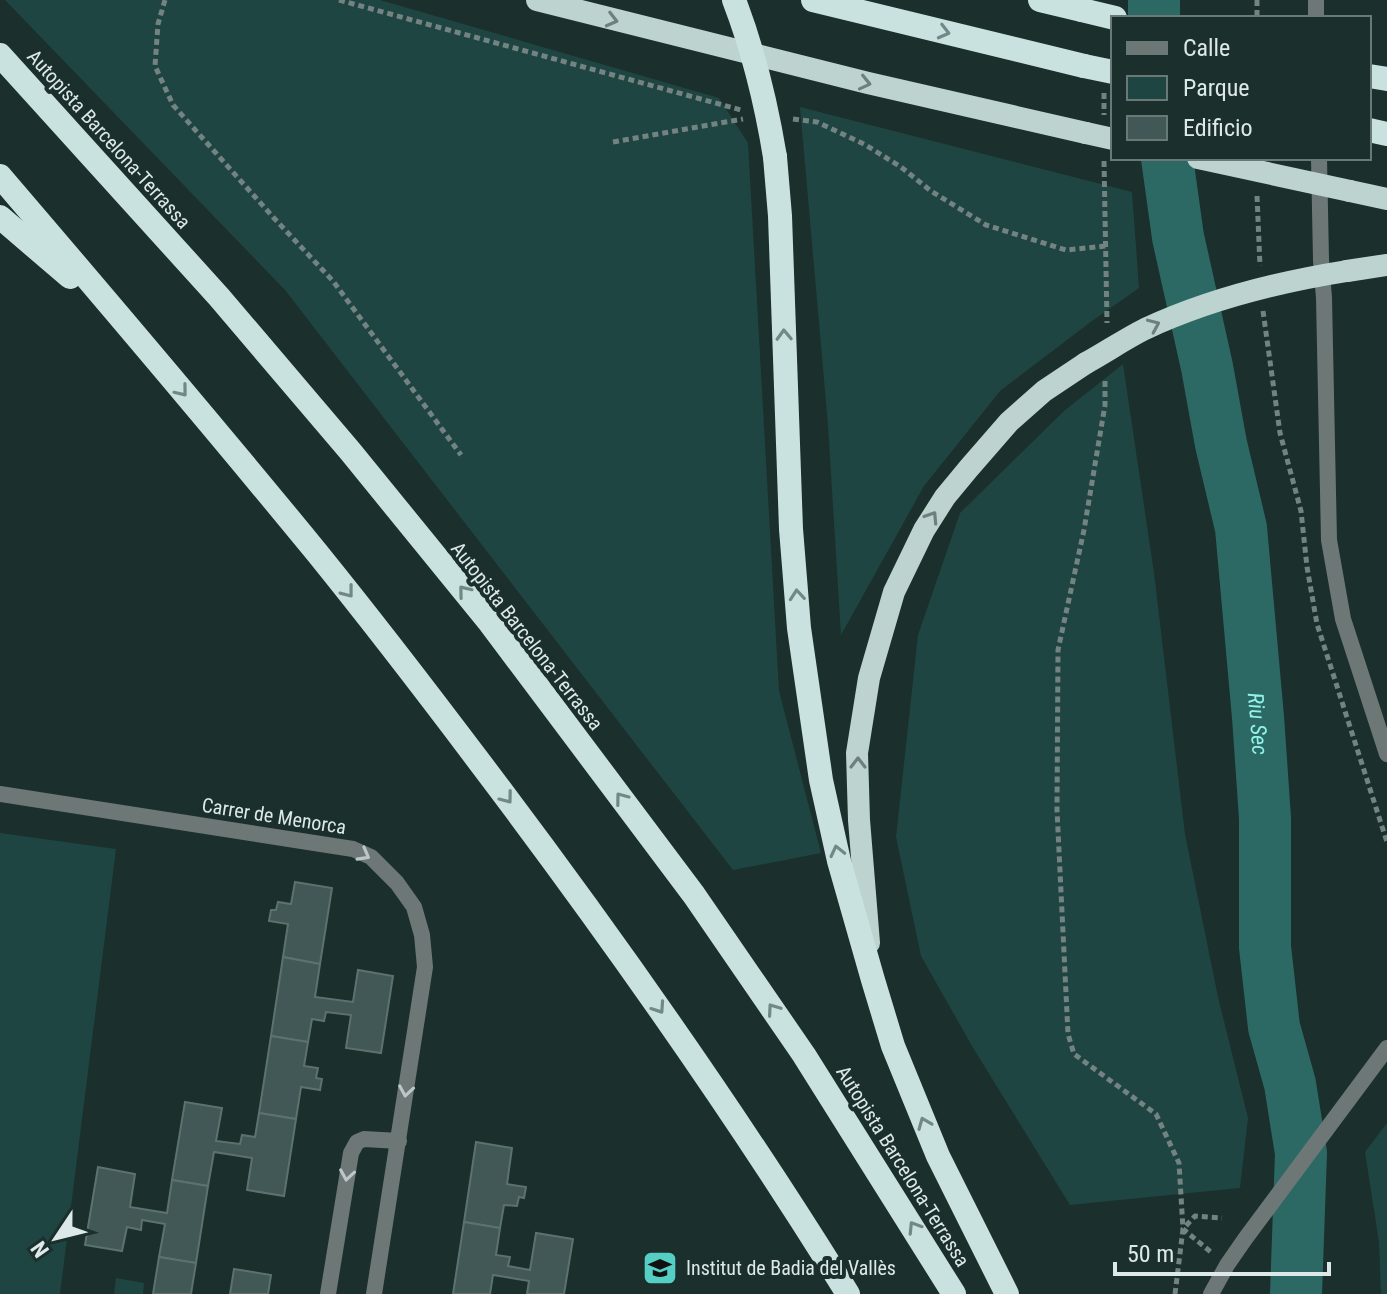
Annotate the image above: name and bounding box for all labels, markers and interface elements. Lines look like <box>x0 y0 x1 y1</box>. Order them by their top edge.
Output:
one-way arrow <box>605 10 619 27</box>
legend <box>1111 16 1371 160</box>
one-way arrow <box>936 22 950 39</box>
text: Calle <box>1183 34 1230 62</box>
street label: Autopista Barcelona-Terrassa <box>22 45 196 233</box>
one-way arrow <box>857 73 871 90</box>
text: Parque <box>1183 74 1250 102</box>
text: Edificio <box>1183 114 1253 142</box>
one-way arrow <box>1146 319 1160 335</box>
one-way arrow <box>776 328 793 341</box>
one-way arrow <box>172 382 187 396</box>
one-way arrow <box>923 511 938 525</box>
street label: Autopista Barcelona-Terrassa <box>446 537 608 735</box>
one-way arrow <box>338 583 352 598</box>
one-way arrow <box>459 586 474 600</box>
one-way arrow <box>788 588 805 601</box>
water label: Riu Sec <box>1243 691 1273 756</box>
one-way arrow <box>849 756 867 769</box>
one-way arrow <box>497 789 511 803</box>
one-way arrow <box>616 792 630 807</box>
street label: Carrer de Menorca <box>200 793 348 839</box>
one-way arrow <box>355 845 370 861</box>
one-way arrow <box>829 845 846 858</box>
one-way arrow <box>649 999 664 1014</box>
one-way arrow <box>767 1004 782 1018</box>
street label: Autopista Barcelona-Terrassa <box>831 1061 975 1271</box>
one-way arrow <box>398 1084 415 1098</box>
one-way arrow <box>918 1117 934 1131</box>
one-way arrow <box>340 1169 357 1182</box>
north arrow <box>16 1198 96 1278</box>
one-way arrow <box>908 1222 923 1236</box>
scale bar <box>1115 1226 1329 1276</box>
text: N <box>26 1236 54 1262</box>
text: 50 m <box>1127 1240 1174 1268</box>
school or university icon: Institut de Badia del Vallès <box>641 1249 679 1287</box>
place label: Institut de Badia del Vallès <box>686 1256 896 1280</box>

